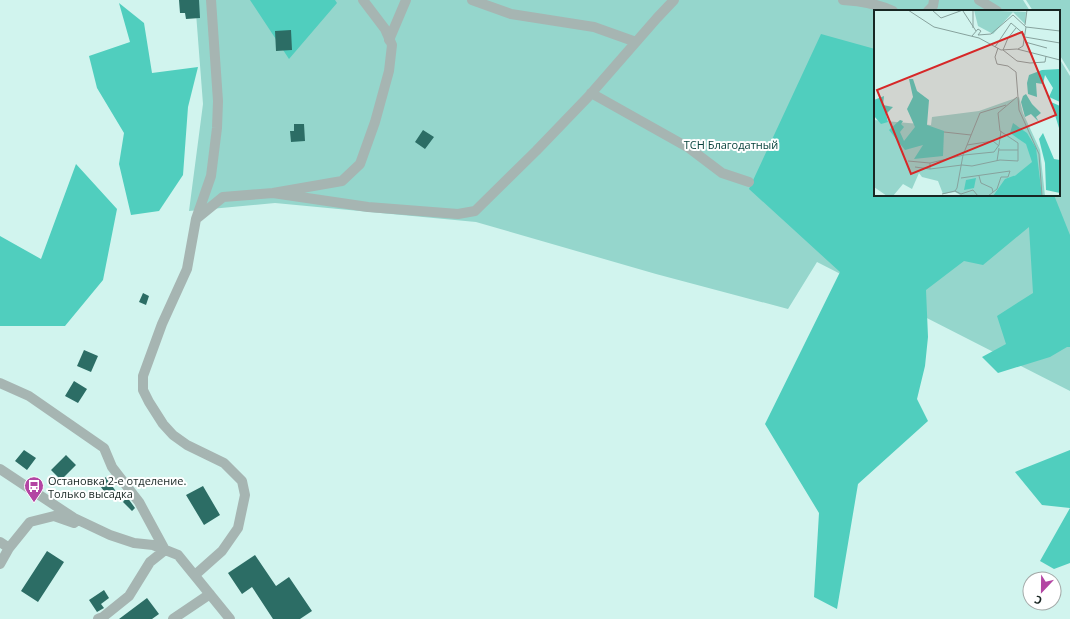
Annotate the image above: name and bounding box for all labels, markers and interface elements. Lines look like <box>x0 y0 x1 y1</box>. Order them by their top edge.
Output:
inset map <box>874 10 1060 196</box>
park label: ТСН Благодатный <box>684 137 778 152</box>
place label: Остановка 2-е отделение. Только высадка <box>48 473 186 501</box>
bus stop icon: Остановка 2-е отделение. Только высадка <box>23 475 45 503</box>
north arrow <box>1022 571 1062 611</box>
text: С <box>1032 592 1044 609</box>

